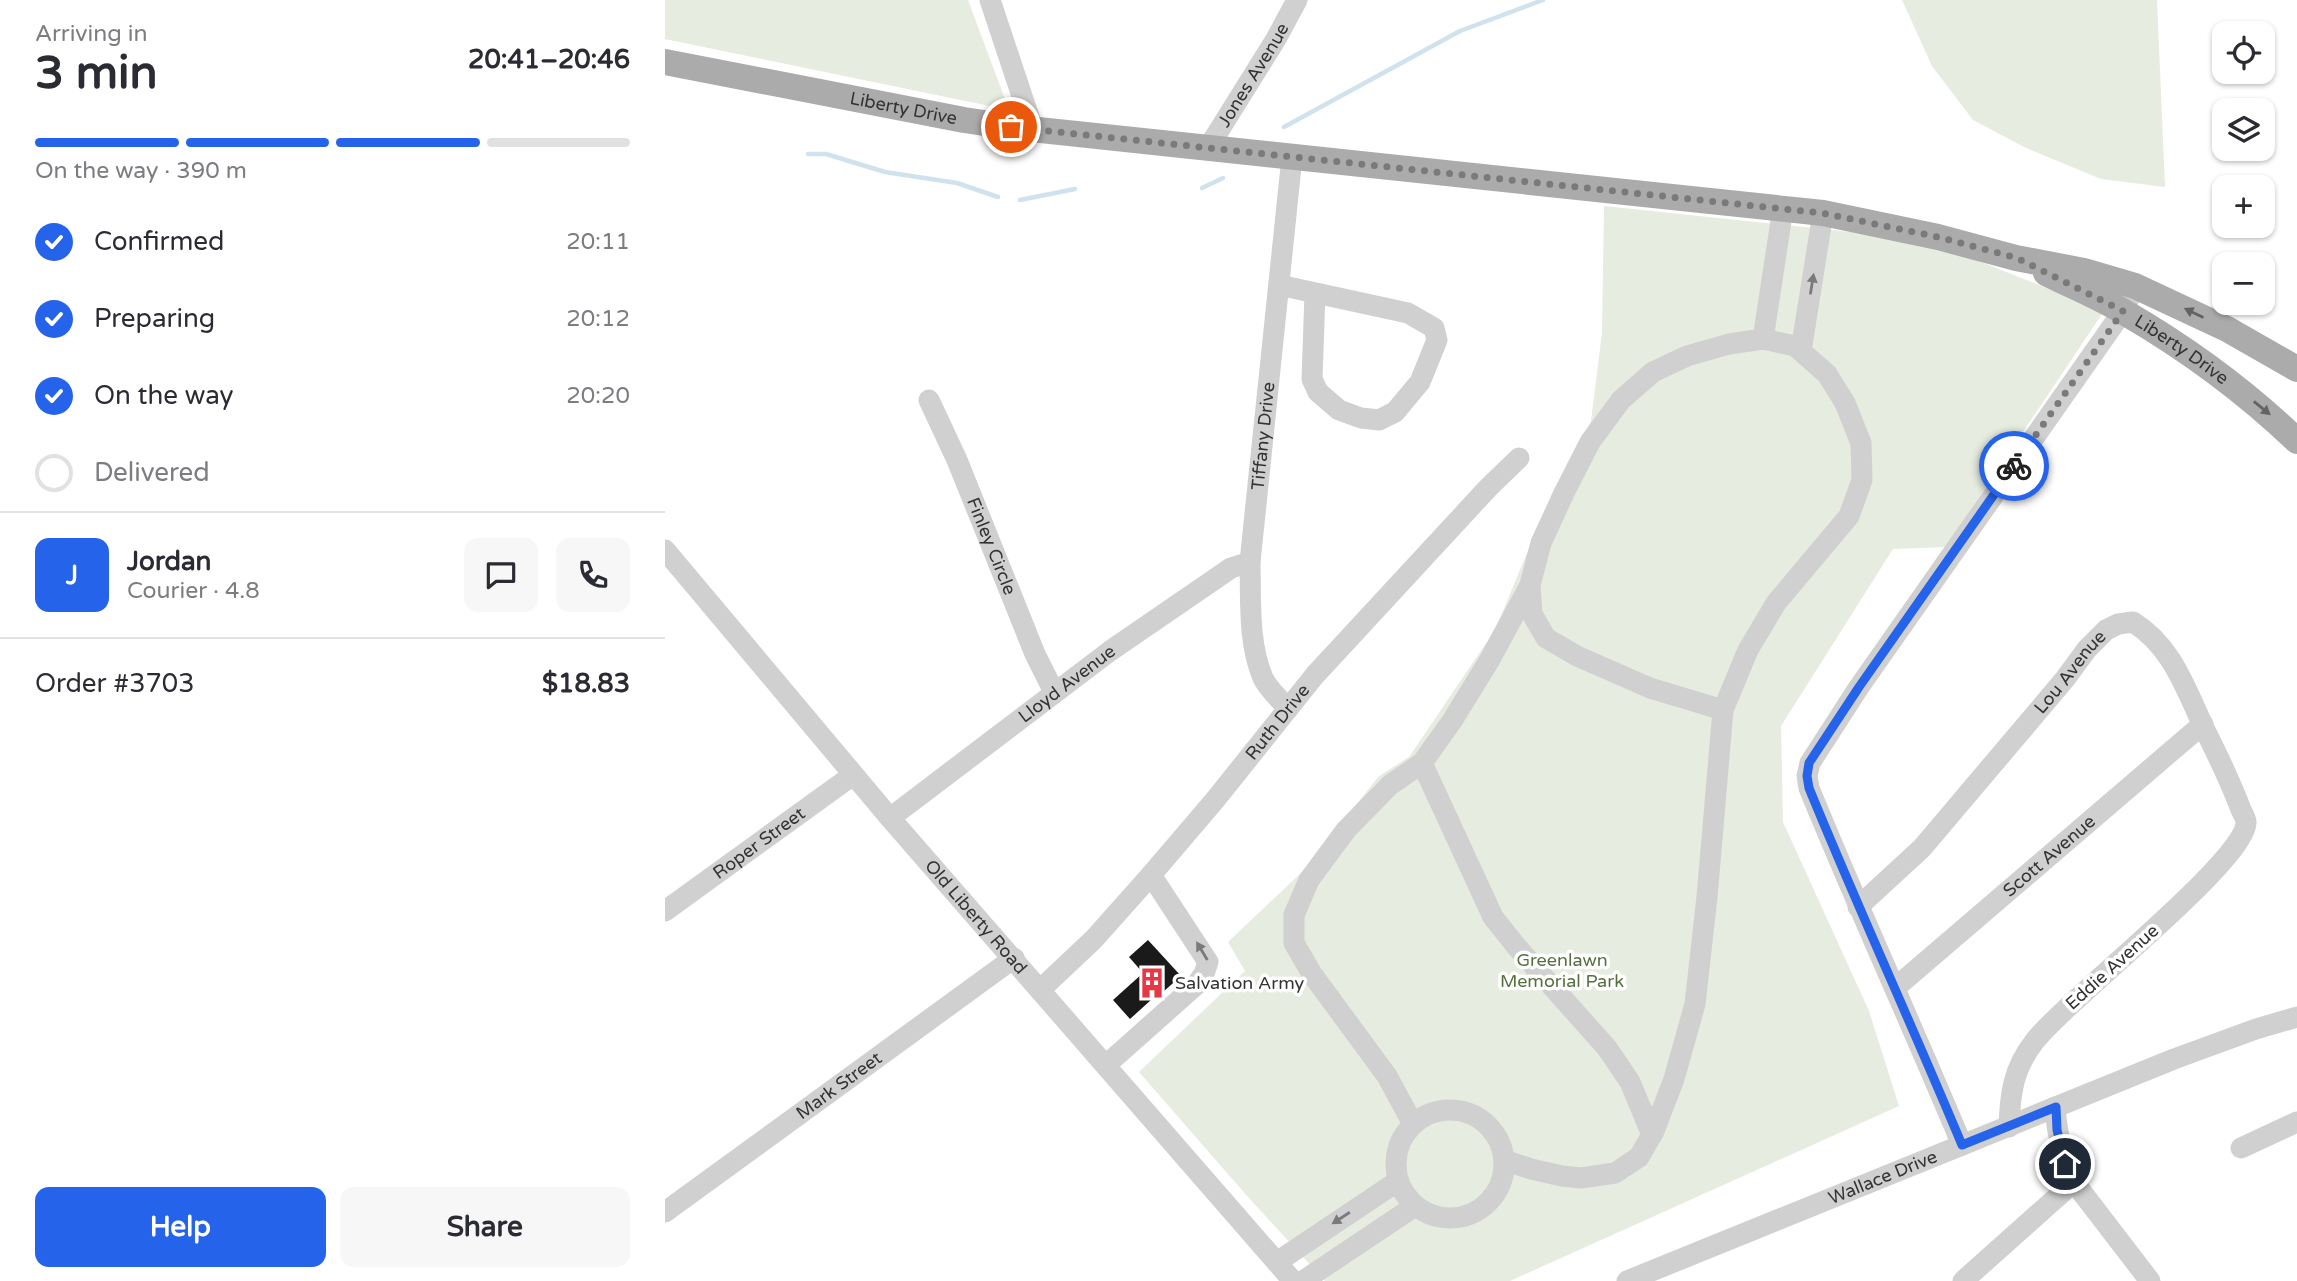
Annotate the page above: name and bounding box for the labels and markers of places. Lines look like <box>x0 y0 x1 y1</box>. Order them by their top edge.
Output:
pin <box>981 97 1041 157</box>
building icon: Salvation Army <box>1135 966 1169 1000</box>
place label: Salvation Army <box>1175 972 1305 994</box>
pin <box>2035 1134 2095 1194</box>

